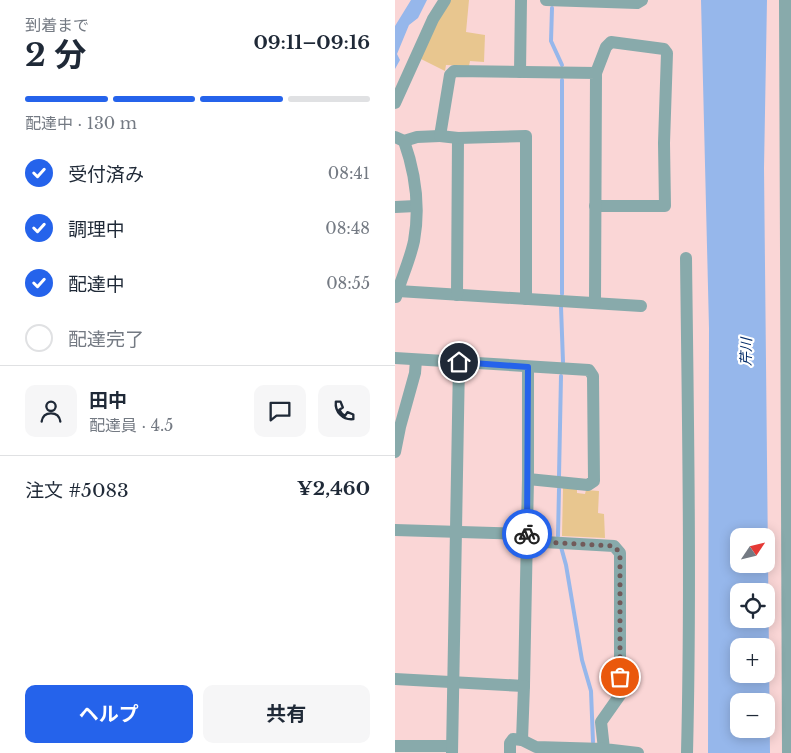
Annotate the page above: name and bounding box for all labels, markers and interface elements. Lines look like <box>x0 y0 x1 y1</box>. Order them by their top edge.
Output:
text: 到着まで <box>25 15 89 35</box>
text: 09:11–09:16 <box>253 31 370 54</box>
text: 2 分 <box>25 35 86 75</box>
text: 配達中 · 130 m <box>25 113 137 133</box>
icon: check <box>25 159 53 187</box>
text: 受付済み <box>68 163 144 186</box>
text: 08:41 <box>328 163 370 183</box>
icon: check <box>25 214 53 242</box>
text: 調理中 <box>68 218 125 241</box>
text: 08:48 <box>325 218 370 238</box>
icon: check <box>25 269 53 297</box>
text: 配達中 <box>68 273 125 296</box>
text: 08:55 <box>326 273 370 293</box>
text: 配達完了 <box>68 328 144 351</box>
water label: 芹川 <box>737 336 755 366</box>
pin <box>438 341 480 383</box>
icon: home <box>445 348 473 376</box>
button: person <box>25 385 77 437</box>
button: chat <box>254 385 306 437</box>
button: phone <box>318 385 370 437</box>
text: 田中 <box>89 389 127 412</box>
text: 配達員 · 4.5 <box>89 415 173 435</box>
text: ¥2,460 <box>297 477 370 500</box>
text: 注文 #5083 <box>25 479 129 502</box>
courier <box>502 509 552 559</box>
icon: bike <box>513 520 541 548</box>
north arrow <box>730 528 775 572</box>
map controls <box>730 528 775 738</box>
button: locate <box>730 583 775 628</box>
button: + <box>730 638 775 683</box>
pin <box>599 656 641 698</box>
icon: bag <box>606 663 634 691</box>
button: ヘルプ <box>25 685 193 743</box>
button: 共有 <box>203 685 370 743</box>
button: − <box>730 693 775 738</box>

